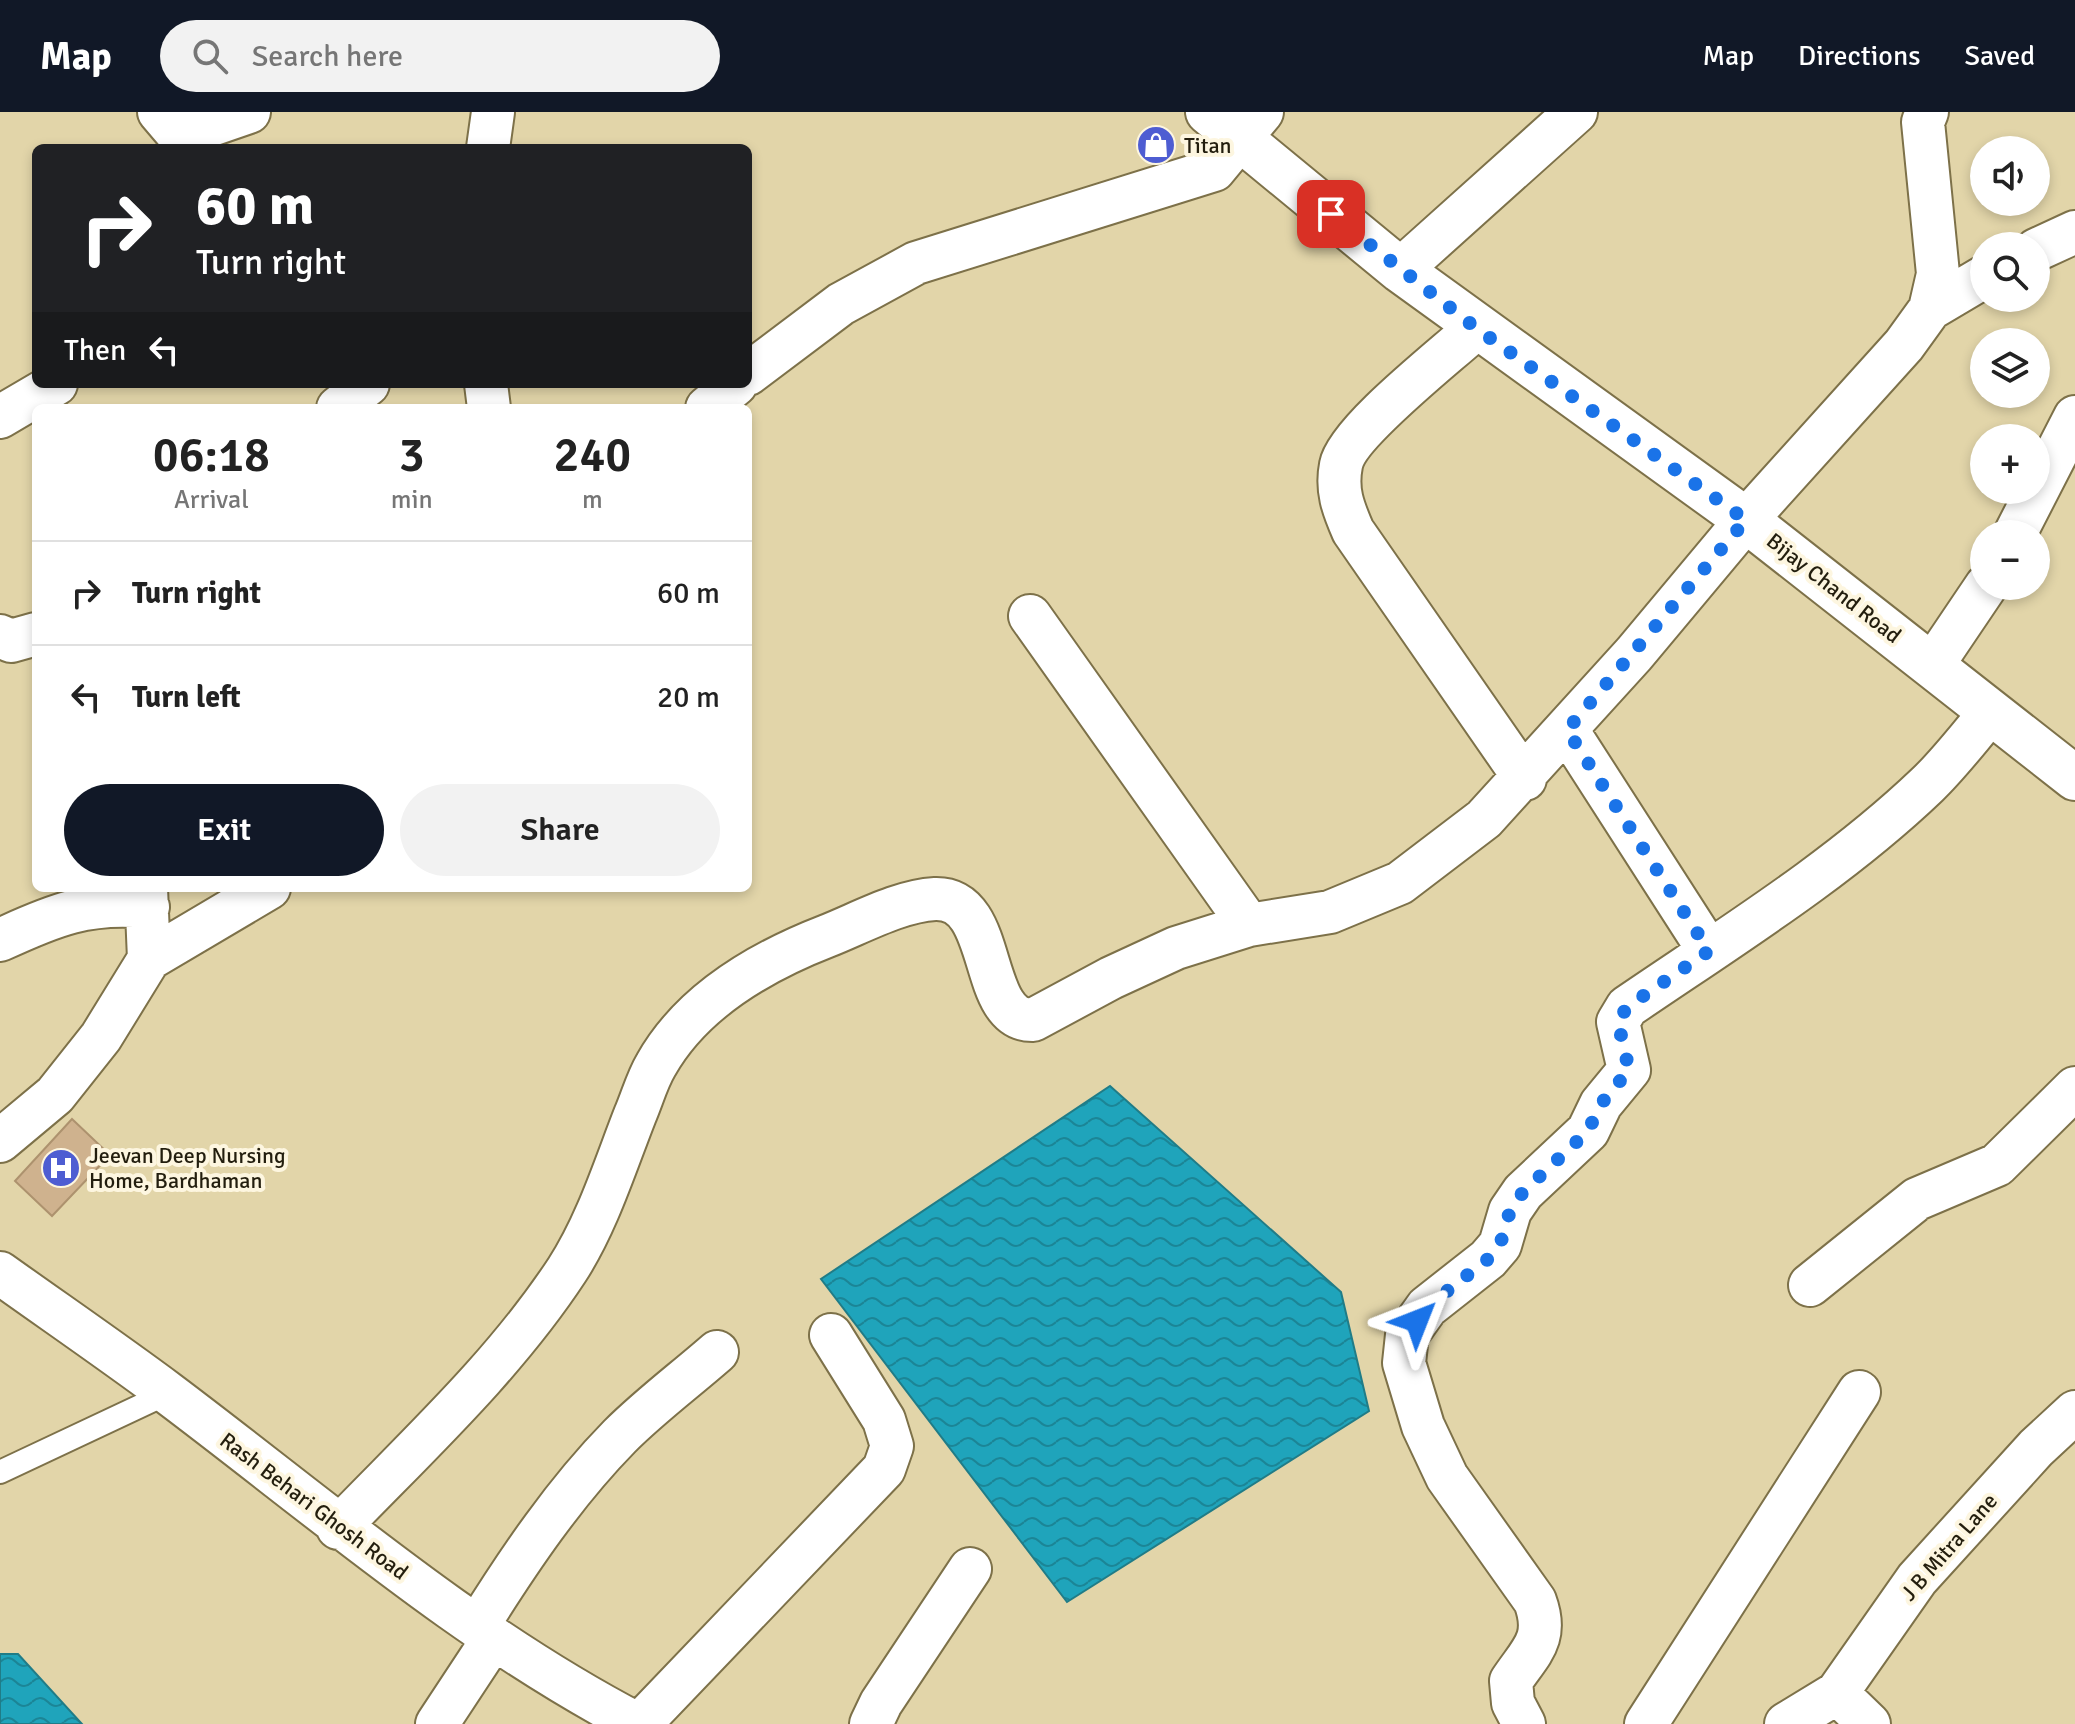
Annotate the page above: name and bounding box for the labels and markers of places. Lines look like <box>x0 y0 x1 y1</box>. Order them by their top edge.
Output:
shop icon: Titan <box>1135 124 1177 166</box>
place label: Titan <box>1184 132 1232 159</box>
pin <box>1297 180 1365 248</box>
place label: Jeevan Deep Nursing Home, Bardhaman <box>89 1142 286 1194</box>
hospital icon: Jeevan Deep Nursing Home, Bardhaman <box>40 1147 82 1189</box>

